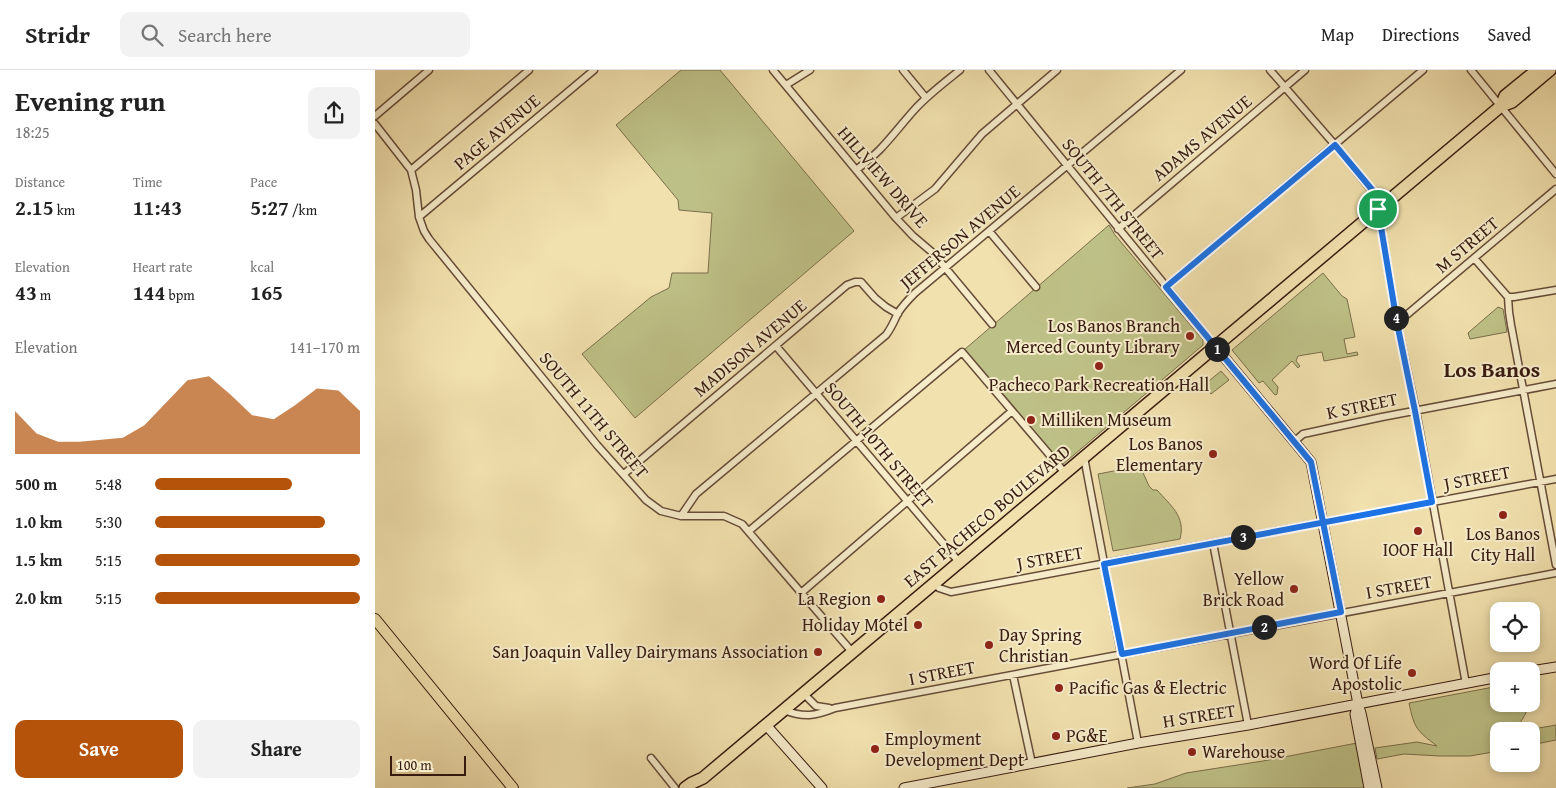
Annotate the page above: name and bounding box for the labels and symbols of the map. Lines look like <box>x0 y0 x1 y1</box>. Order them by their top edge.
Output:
street label: PAGE AVENUE <box>447 87 546 176</box>
street label: ADAMS AVENUE <box>1146 88 1257 187</box>
street label: HILLVIEW DRIVE <box>832 120 935 233</box>
street label: SOUTH 7TH STREET <box>1056 132 1171 265</box>
street label: JEFFERSON AVENUE <box>892 178 1026 297</box>
pin <box>1357 188 1399 230</box>
street label: M STREET <box>1429 210 1505 279</box>
street label: MADISON AVENUE <box>687 292 812 403</box>
pin: 4 <box>1383 306 1409 330</box>
place label: Los Banos Branch Merced County Library <box>1006 312 1180 360</box>
marker: Los Banos Branch Merced County Library <box>1184 330 1196 342</box>
pin: 1 <box>1205 336 1229 362</box>
street label: SOUTH 11TH STREET <box>533 345 656 484</box>
district label: Los Banos <box>1444 353 1540 385</box>
marker: Pacheco Park Recreation Hall <box>1093 360 1105 372</box>
place label: Pacheco Park Recreation Hall <box>989 371 1209 398</box>
street label: SOUTH 10TH STREET <box>818 375 941 514</box>
street label: K STREET <box>1324 385 1400 426</box>
place label: Milliken Museum <box>1041 406 1172 433</box>
marker: Milliken Museum <box>1025 414 1037 426</box>
place label: Los Banos Elementary <box>1116 430 1203 478</box>
street label: EAST PACHECO BOULEVARD <box>897 438 1076 594</box>
marker: Los Banos Elementary <box>1207 448 1219 460</box>
street label: J STREET <box>1439 458 1512 498</box>
marker: Los Banos City Hall <box>1497 509 1509 521</box>
place label: Los Banos City Hall <box>1466 520 1540 568</box>
pin: 3 <box>1231 524 1255 550</box>
marker: IOOF Hall <box>1412 525 1424 537</box>
place label: IOOF Hall <box>1383 536 1453 563</box>
street label: J STREET <box>1013 538 1085 577</box>
place label: Yellow Brick Road <box>1203 565 1284 613</box>
street label: I STREET <box>1364 567 1434 606</box>
marker: Yellow Brick Road <box>1288 583 1300 595</box>
place label: La Region <box>798 585 871 612</box>
marker: La Region <box>875 593 887 605</box>
place label: Holiday Motel <box>802 611 908 638</box>
pin: 2 <box>1251 614 1277 640</box>
marker: Holiday Motel <box>912 619 924 631</box>
place label: Day Spring Christian <box>999 621 1081 669</box>
place label: San Joaquin Valley Dairymans Association <box>492 638 808 665</box>
marker: Day Spring Christian <box>983 639 995 651</box>
marker: San Joaquin Valley Dairymans Association <box>812 646 824 658</box>
place label: Word Of Life Apostolic <box>1309 649 1402 697</box>
street label: I STREET <box>906 653 977 692</box>
marker: Word Of Life Apostolic <box>1406 667 1418 679</box>
place label: Pacific Gas & Electric <box>1069 674 1227 701</box>
marker: Pacific Gas & Electric <box>1053 682 1065 694</box>
street label: H STREET <box>1161 696 1237 735</box>
place label: PG&E <box>1066 722 1108 749</box>
place label: Employment Development Dept <box>885 725 1025 773</box>
marker: PG&E <box>1050 730 1062 742</box>
place label: Warehouse <box>1202 738 1285 765</box>
marker: Employment Development Dept <box>869 743 881 755</box>
marker: Warehouse <box>1186 746 1198 758</box>
scale bar <box>390 753 466 776</box>

